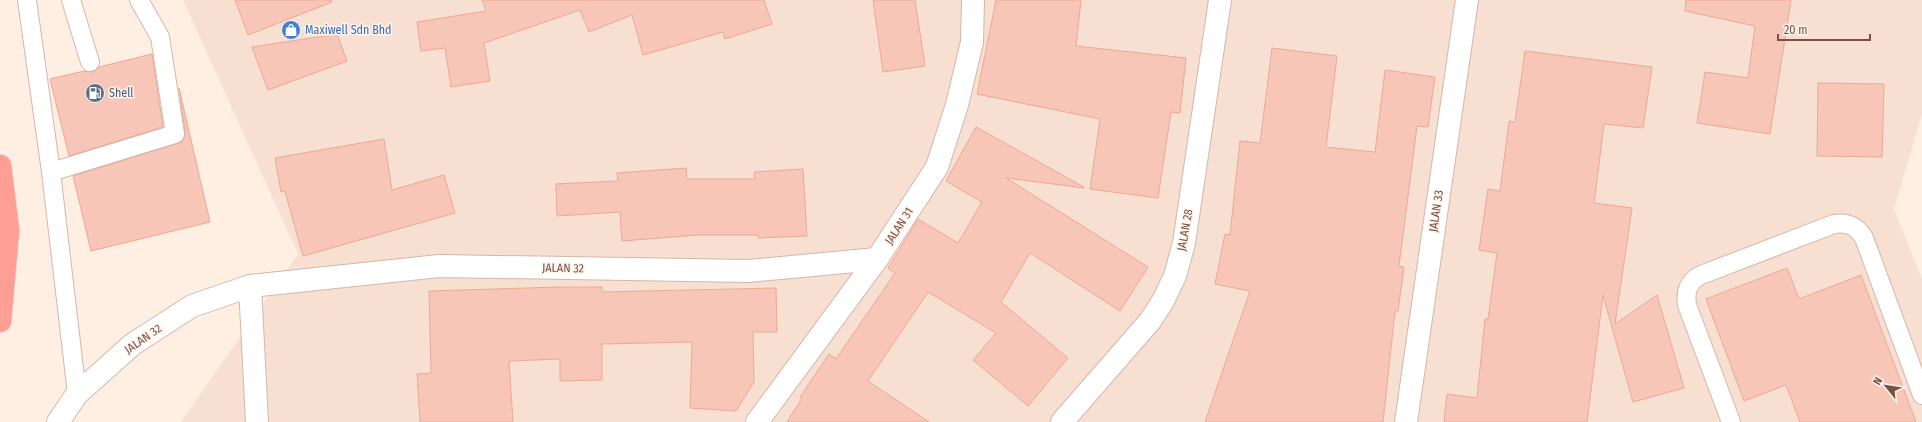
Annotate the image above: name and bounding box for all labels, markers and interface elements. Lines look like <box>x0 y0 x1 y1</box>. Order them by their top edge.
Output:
scale bar <box>1778 16 1870 42</box>
shop icon: Maxiwell Sdn Bhd <box>280 19 302 41</box>
place label: Maxiwell Sdn Bhd <box>305 23 392 37</box>
text: 20 m <box>1784 23 1808 37</box>
fuel station icon: Shell <box>84 82 106 104</box>
place label: Shell <box>109 86 134 100</box>
street label: JALAN 33 <box>1426 189 1446 233</box>
street label: JALAN 31 <box>882 205 916 247</box>
street label: JALAN 28 <box>1174 208 1196 252</box>
street label: JALAN 32 <box>542 261 584 275</box>
street label: JALAN 32 <box>122 321 164 357</box>
north arrow <box>1866 366 1906 406</box>
text: N <box>1870 375 1885 387</box>

